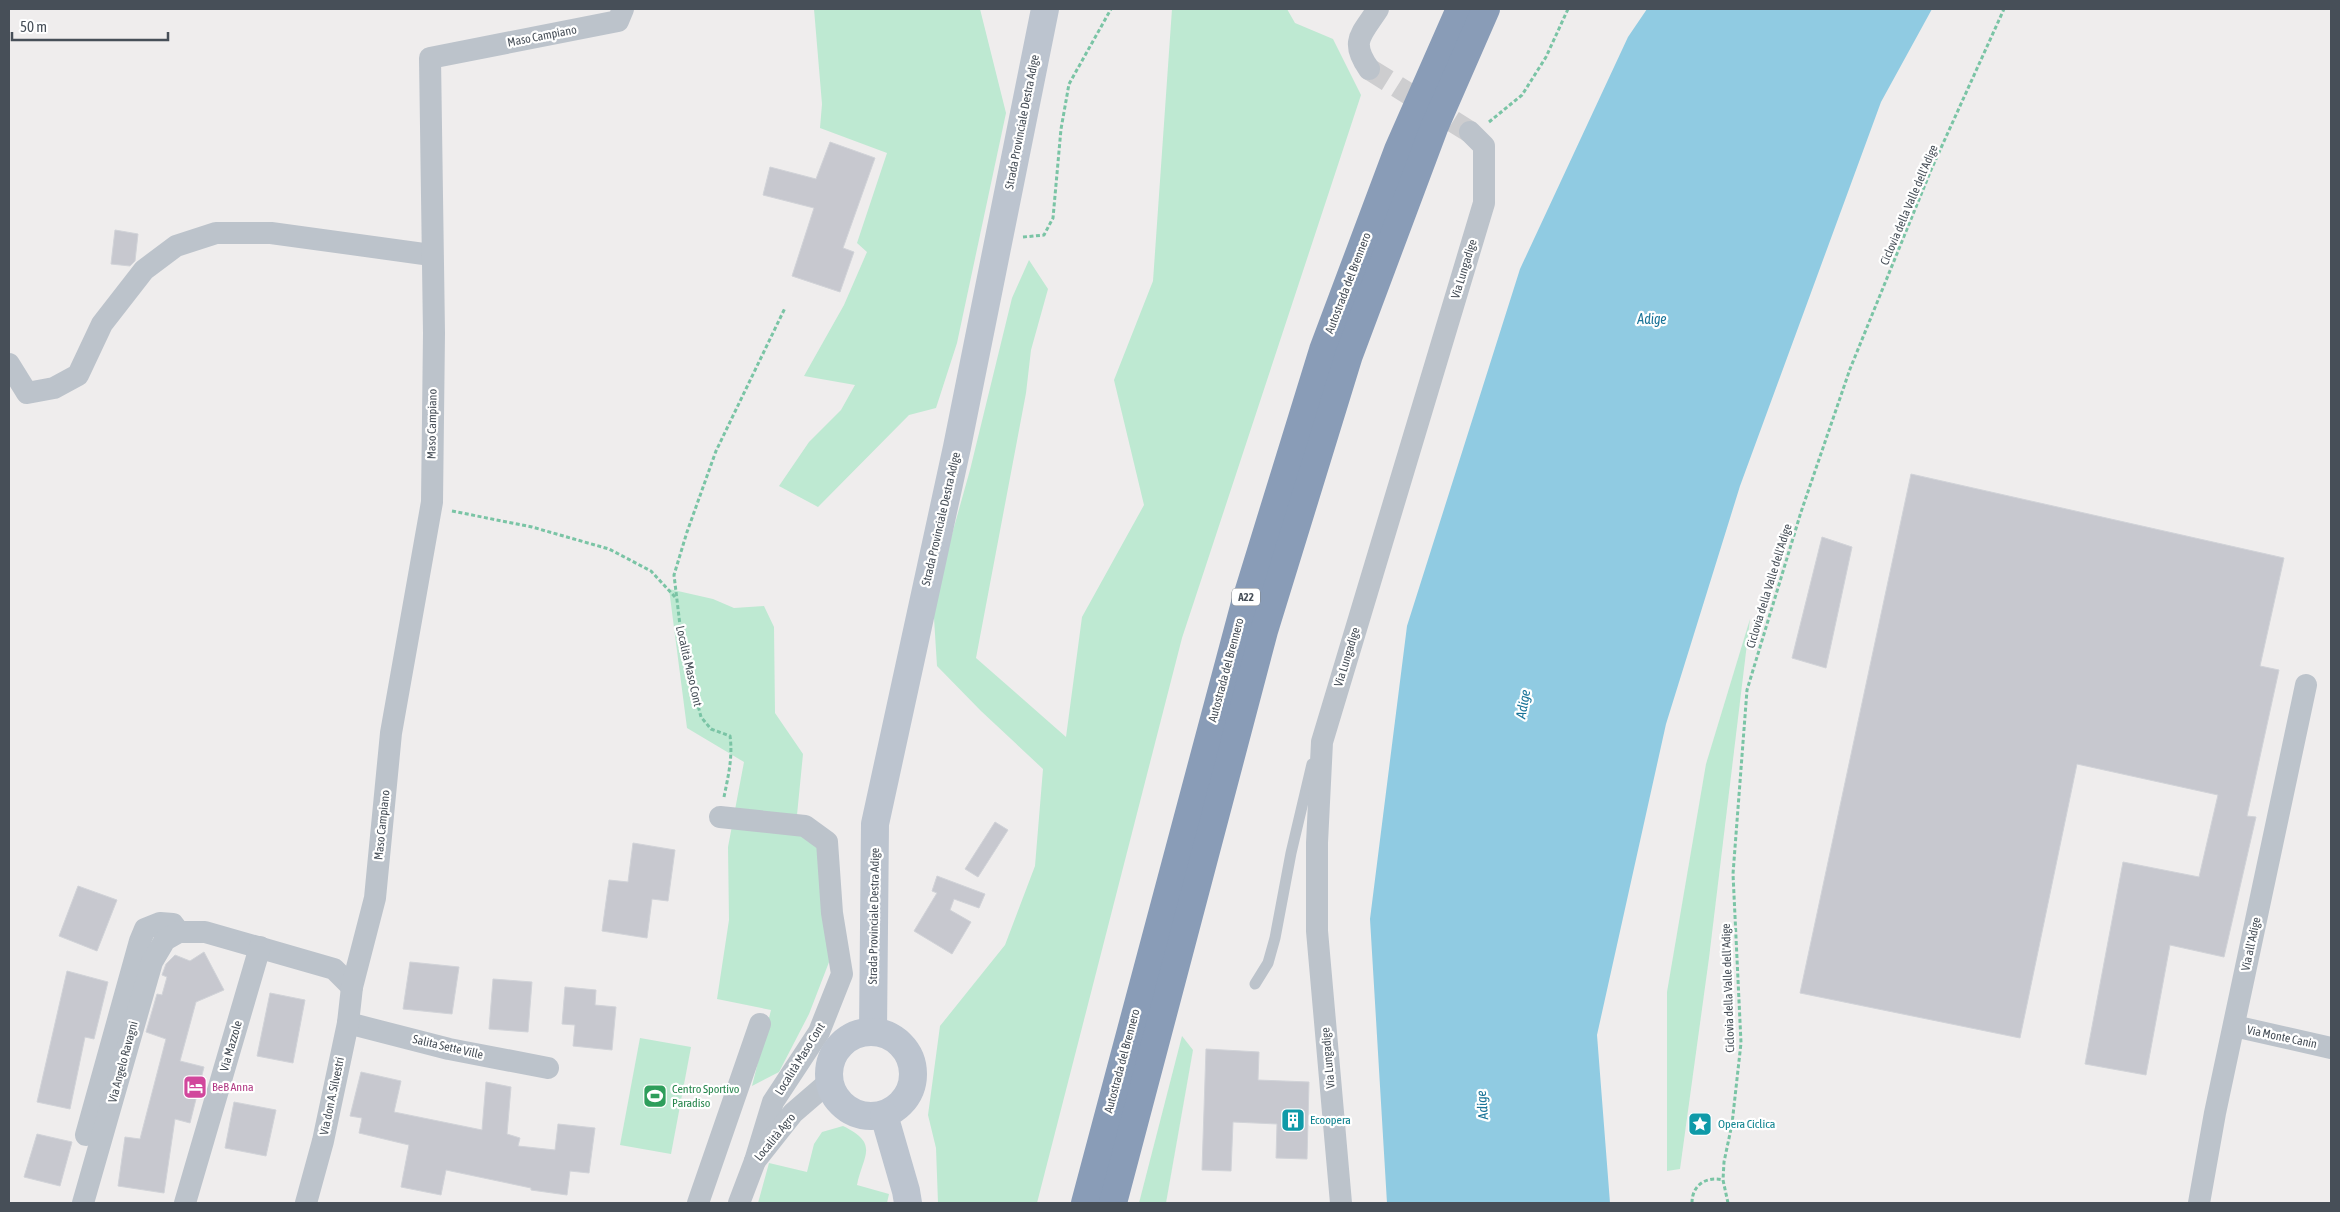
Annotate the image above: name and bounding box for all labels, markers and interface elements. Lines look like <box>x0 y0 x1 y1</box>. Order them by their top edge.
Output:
scale bar <box>12 10 169 42</box>
text: 50 m <box>20 18 47 35</box>
street label: Maso Campiano <box>506 22 578 50</box>
street label: Strada Provinciale Destra Adige <box>1002 54 1042 190</box>
street label: Ciclovia della Valle dell'Adige <box>1877 143 1941 267</box>
street label: Autostrada del Brennero <box>1322 230 1374 335</box>
street label: Via Lungadige <box>1448 238 1480 300</box>
water label: Adige <box>1636 311 1667 327</box>
street label: Maso Campiano <box>424 388 440 459</box>
street label: Strada Provinciale Destra Adige <box>919 451 963 587</box>
street label: Ciclovia della Valle dell'Adige <box>1743 522 1795 650</box>
road number: A22 <box>1232 588 1260 606</box>
street label: Autostrada del Brennero <box>1205 616 1247 724</box>
street label: Località Maso Cont <box>673 624 705 708</box>
street label: Via Lungadige <box>1331 626 1363 688</box>
water label: Adige <box>1512 688 1533 721</box>
street label: Maso Campiano <box>371 789 393 861</box>
street label: Strada Provinciale Destra Adige <box>866 848 882 984</box>
street label: Via all'Adige <box>2238 916 2264 972</box>
street label: Ciclovia della Valle dell'Adige <box>1719 923 1737 1053</box>
street label: Autostrada del Brennero <box>1101 1007 1143 1115</box>
street label: Via Mazzole <box>217 1019 245 1073</box>
street label: Via Angelo Ravagni <box>105 1020 141 1104</box>
street label: Località Maso Cont <box>772 1020 828 1098</box>
street label: Via Monte Canin <box>2246 1023 2318 1051</box>
street label: Via Lungadige <box>1318 1027 1338 1089</box>
street label: Salita Sette Ville <box>411 1032 485 1062</box>
street label: Via don A. Silvestri <box>317 1056 347 1136</box>
hotel icon: BeB Anna <box>182 1074 208 1100</box>
place label: BeB Anna <box>212 1080 254 1094</box>
place label: Centro Sportivo Paradiso <box>672 1082 740 1110</box>
sports icon: Centro Sportivo Paradiso <box>642 1083 668 1109</box>
water label: Adige <box>1473 1090 1491 1121</box>
building icon: Ecoopera <box>1280 1107 1306 1133</box>
street label: Località Agro <box>752 1110 799 1164</box>
place icon: Opera Ciclica <box>1687 1111 1713 1137</box>
place label: Ecoopera <box>1310 1113 1351 1127</box>
place label: Opera Ciclica <box>1718 1117 1775 1131</box>

